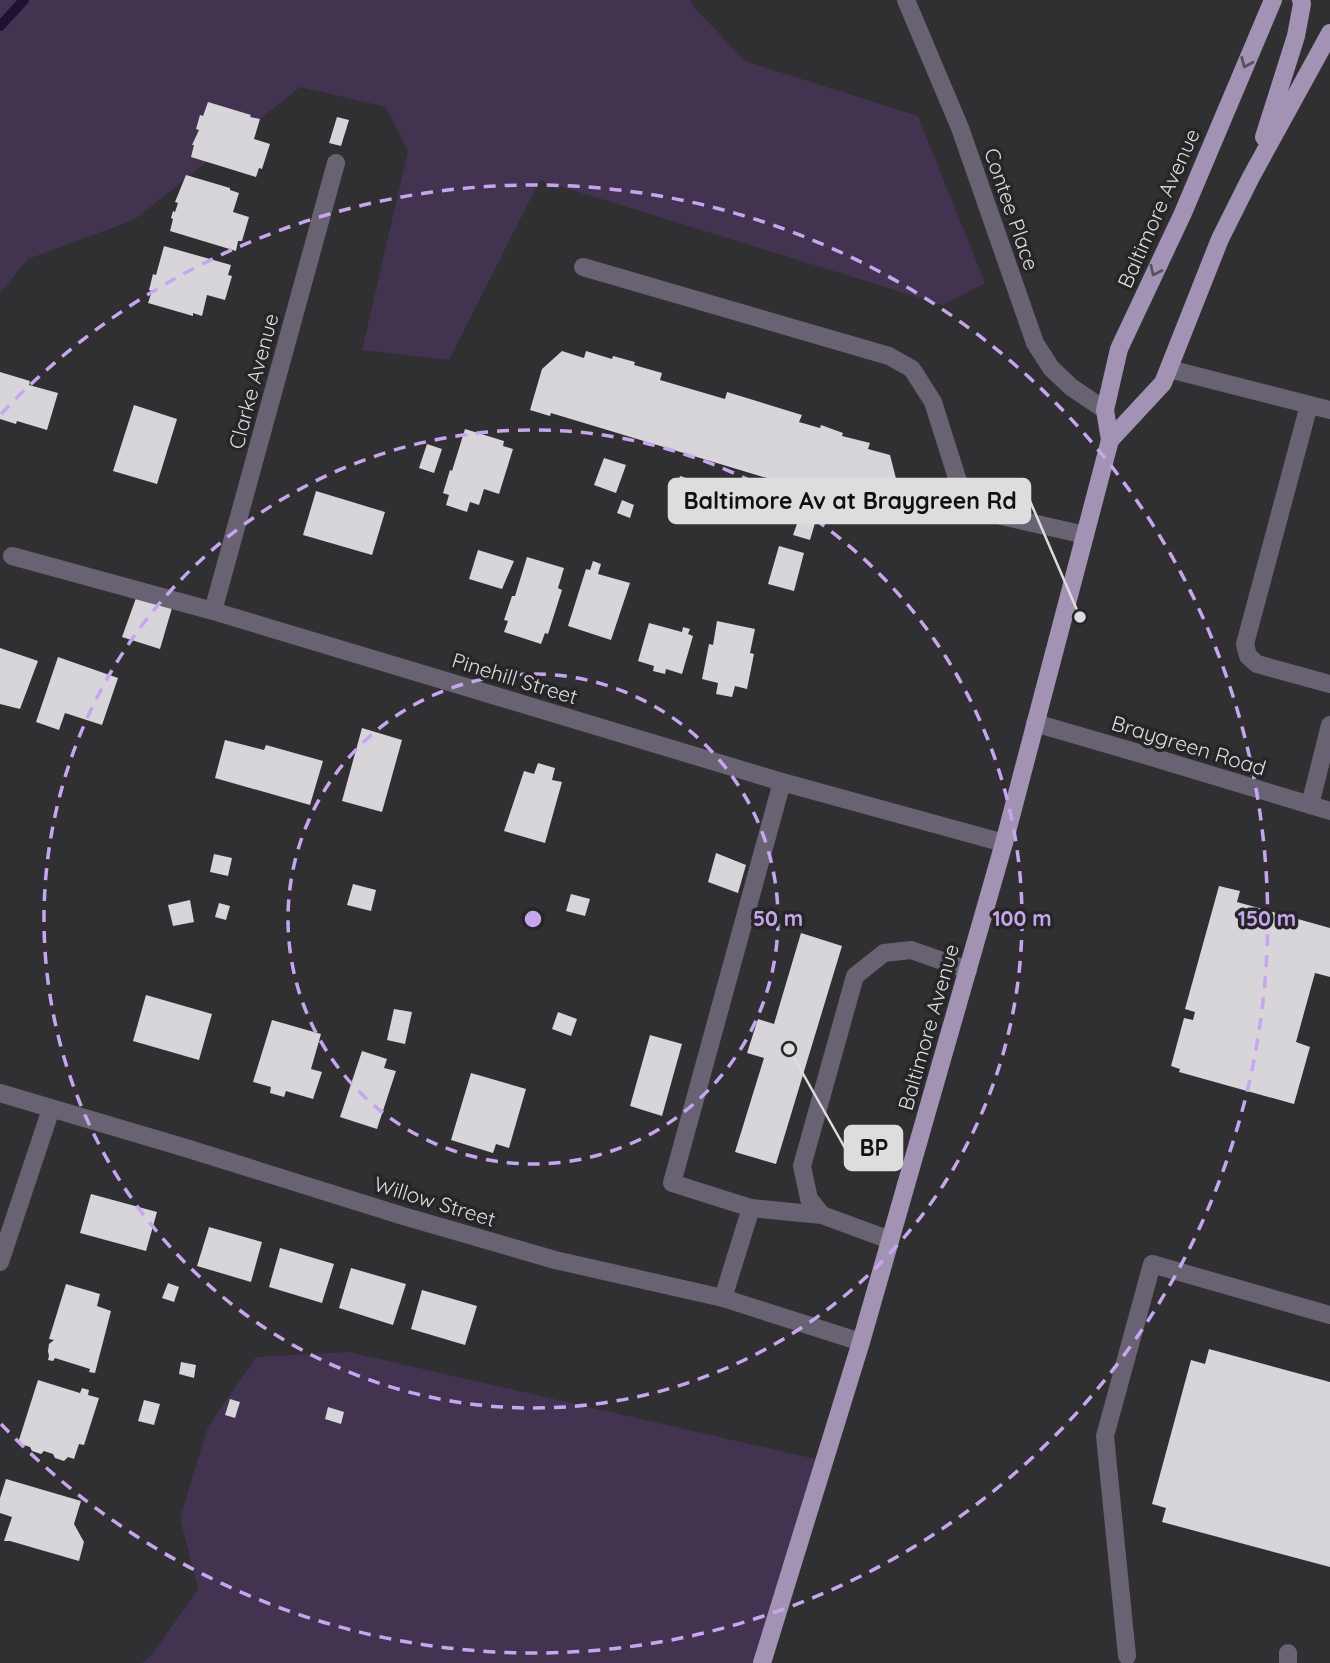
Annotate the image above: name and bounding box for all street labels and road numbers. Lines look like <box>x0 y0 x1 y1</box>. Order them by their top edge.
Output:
street label: Baltimore Avenue <box>1111 124 1205 292</box>
street label: Contee Place <box>979 144 1045 274</box>
street label: Clarke Avenue <box>222 310 284 452</box>
street label: Pinehill Street <box>449 647 581 709</box>
street label: Braygreen Road <box>1109 709 1269 781</box>
street label: Baltimore Avenue <box>892 941 964 1113</box>
street label: Willow Street <box>371 1170 499 1232</box>

